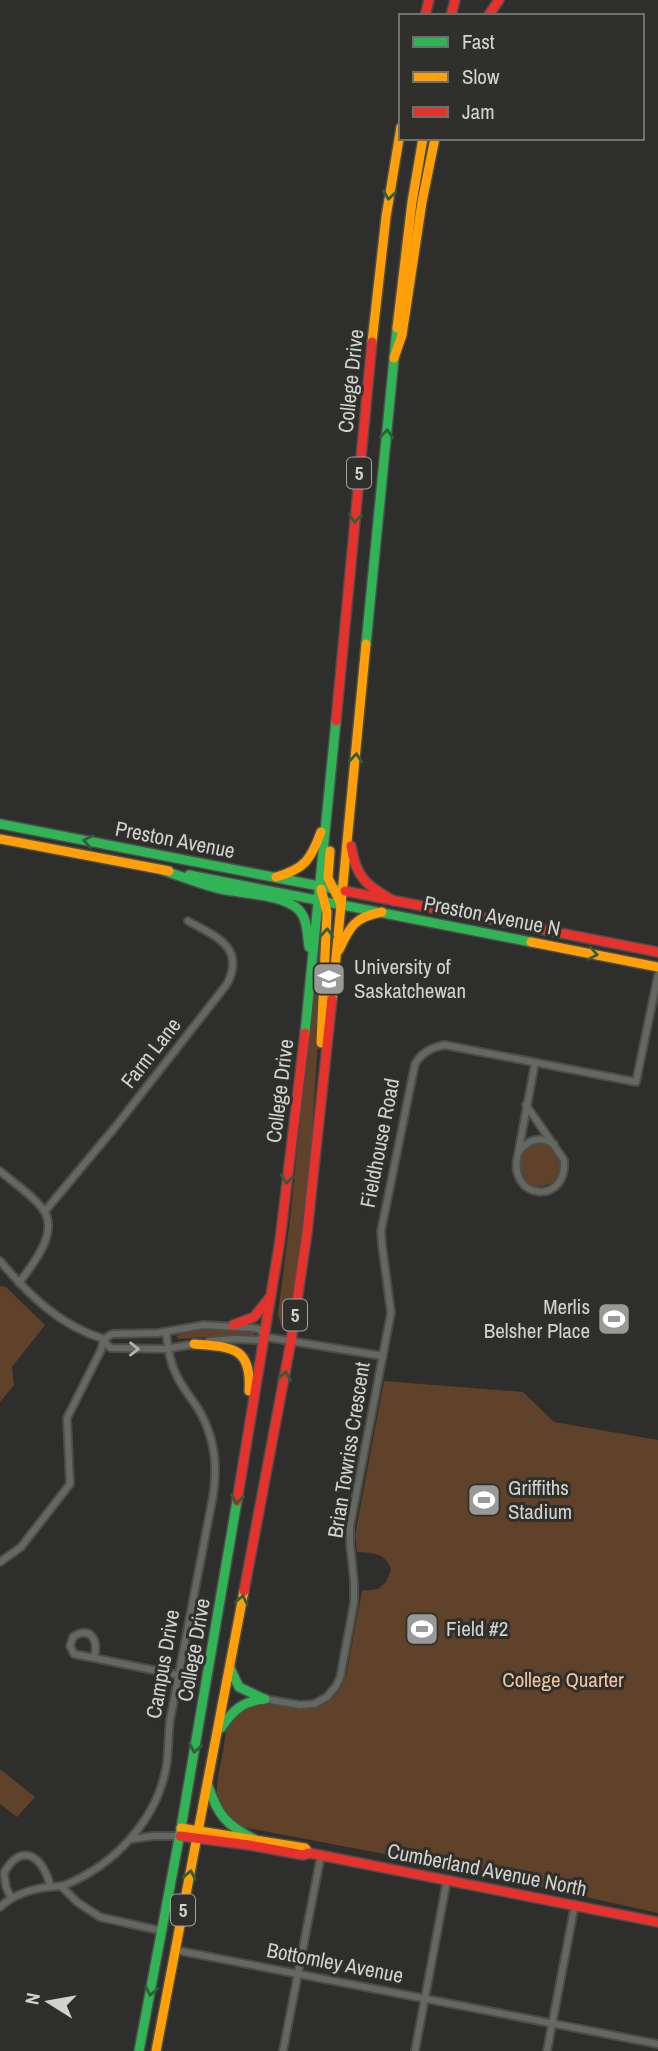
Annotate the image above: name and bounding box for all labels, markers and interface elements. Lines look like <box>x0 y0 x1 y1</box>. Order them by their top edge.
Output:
legend <box>399 14 644 140</box>
text: Fast <box>462 27 495 56</box>
text: Slow <box>462 62 500 91</box>
text: Jam <box>462 97 495 126</box>
one-way arrow <box>382 189 397 200</box>
street label: College Drive <box>331 328 370 434</box>
one-way arrow <box>379 428 394 439</box>
road number: 5 <box>347 458 371 488</box>
one-way arrow <box>348 513 363 524</box>
one-way arrow <box>348 752 363 763</box>
street label: Preston Avenue <box>113 814 237 865</box>
one-way arrow <box>82 835 94 850</box>
street label: Preston Avenue N <box>421 888 563 943</box>
one-way arrow <box>319 927 334 938</box>
one-way arrow <box>587 946 599 961</box>
place label: University of Saskatchewan <box>354 952 466 1005</box>
school or university icon: University of Saskatchewan <box>310 960 348 998</box>
street label: Farm Lane <box>114 1011 187 1094</box>
street label: College Drive <box>259 1037 300 1144</box>
street label: Fieldhouse Road <box>353 1076 406 1210</box>
one-way arrow <box>280 1173 295 1185</box>
place label: Merlis Belsher Place <box>484 1292 590 1345</box>
road number: 5 <box>283 1300 307 1330</box>
sports icon: Merlis Belsher Place <box>595 1300 633 1338</box>
one-way arrow <box>129 1341 140 1356</box>
street label: Brian Towriss Crescent <box>320 1360 377 1540</box>
one-way arrow <box>276 1370 291 1382</box>
place label: Griffiths Stadium <box>508 1473 572 1526</box>
sports icon: Griffiths Stadium <box>465 1481 503 1519</box>
one-way arrow <box>230 1494 245 1505</box>
one-way arrow <box>234 1594 249 1606</box>
street label: College Drive <box>170 1596 217 1704</box>
street label: Campus Drive <box>139 1607 186 1721</box>
sports icon: Field #2 <box>403 1610 441 1648</box>
place label: Field #2 <box>446 1614 508 1643</box>
park label: College Quarter <box>502 1665 624 1694</box>
one-way arrow <box>188 1742 203 1754</box>
street label: Cumberland Avenue North <box>385 1836 589 1903</box>
one-way arrow <box>181 1869 196 1881</box>
road number: 5 <box>171 1894 195 1926</box>
street label: Bottomley Avenue <box>264 1935 406 1990</box>
north arrow <box>14 1967 84 2037</box>
one-way arrow <box>144 1985 159 1997</box>
text: N <box>18 1991 46 2007</box>

